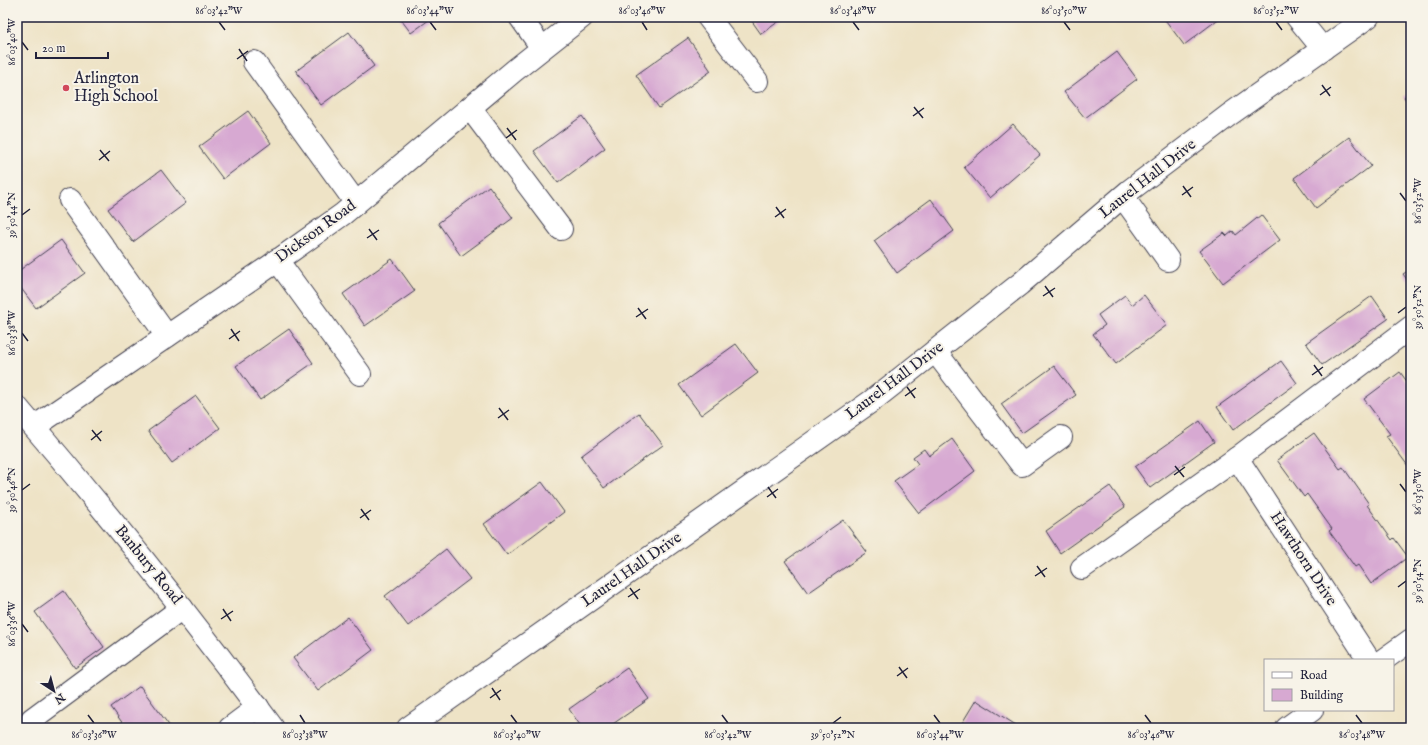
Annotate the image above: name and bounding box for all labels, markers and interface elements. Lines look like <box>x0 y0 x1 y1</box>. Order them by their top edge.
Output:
text: 86°03'42"W <box>196 5 243 18</box>
text: 86°03'44"W <box>406 5 454 18</box>
text: 86°03'46"W <box>619 5 666 18</box>
text: 86°03'48"W <box>830 5 876 18</box>
text: 86°03'50"W <box>1041 5 1087 18</box>
text: 86°03'52"W <box>1253 5 1299 18</box>
text: 86°03'40"W <box>6 18 19 66</box>
scale bar <box>36 34 108 60</box>
text: 20 m <box>42 41 65 56</box>
place label: Arlington High School <box>73 69 158 107</box>
marker: Arlington High School <box>61 83 71 93</box>
street label: Laurel Hall Drive <box>1095 135 1201 223</box>
text: 86°03'52"W <box>1412 178 1425 224</box>
text: 39°50'44"N <box>6 192 19 238</box>
street label: Dickson Road <box>272 196 361 268</box>
text: 39°50'52"N <box>1412 284 1425 329</box>
text: 86°03'38"W <box>6 310 19 355</box>
street label: Laurel Hall Drive <box>842 338 948 424</box>
text: 39°50'46"N <box>6 467 19 513</box>
text: 86°03'50"W <box>1412 469 1425 515</box>
street label: Hawthorn Drive <box>1265 508 1341 610</box>
street label: Banbury Road <box>110 521 186 609</box>
street label: Laurel Hall Drive <box>578 528 686 612</box>
text: 39°50'54"N <box>1412 558 1425 603</box>
text: 86°03'36"W <box>6 601 19 647</box>
legend <box>1264 659 1394 711</box>
text: Road <box>1300 668 1328 683</box>
north arrow <box>34 671 74 711</box>
text: Building <box>1300 688 1344 703</box>
text: N <box>51 689 68 707</box>
text: 86°03'36"W <box>71 729 117 742</box>
text: 86°03'38"W <box>283 729 328 742</box>
text: 86°03'40"W <box>493 729 541 742</box>
text: 86°03'42"W <box>705 729 752 742</box>
text: 39°50'52"N <box>811 729 856 742</box>
text: 86°03'44"W <box>916 729 964 742</box>
text: 86°03'46"W <box>1128 729 1175 742</box>
text: 86°03'48"W <box>1339 729 1385 742</box>

